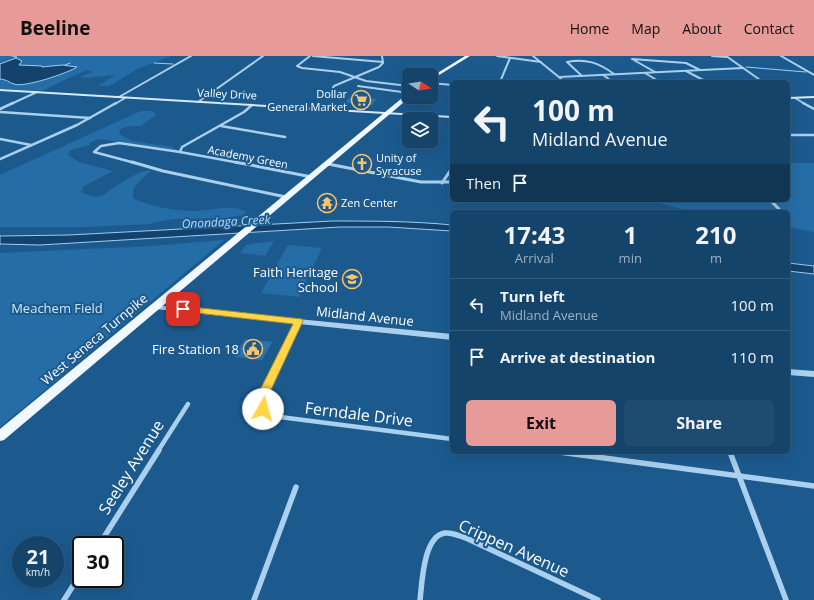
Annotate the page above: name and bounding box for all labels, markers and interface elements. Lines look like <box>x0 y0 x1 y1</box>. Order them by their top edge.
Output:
text: Beeline <box>20 15 91 41</box>
text: Home <box>570 19 609 38</box>
text: Map <box>631 19 660 38</box>
text: About <box>682 19 722 38</box>
text: Contact <box>744 19 794 38</box>
north arrow <box>402 68 438 104</box>
map controls <box>402 68 438 148</box>
street label: Valley Drive <box>197 84 257 103</box>
place label: Dollar General Market <box>267 86 347 114</box>
supermarket icon: Dollar General Market <box>350 89 372 111</box>
text: 100 m <box>532 91 615 129</box>
icon: left <box>466 96 518 148</box>
button: layers <box>402 112 438 148</box>
text: Midland Avenue <box>532 127 668 151</box>
street label: Academy Green <box>207 141 289 172</box>
place label: Unity of Syracuse <box>376 150 422 178</box>
church icon: Unity of Syracuse <box>351 153 373 175</box>
icon: arrive <box>509 172 531 194</box>
text: Then <box>466 173 501 193</box>
temple icon: Zen Center <box>316 192 338 214</box>
place label: Zen Center <box>341 195 398 210</box>
water label: Onondaga Creek <box>181 211 272 232</box>
text: 17:43 <box>503 218 565 251</box>
text: 1 <box>623 218 637 251</box>
text: 210 <box>695 218 737 251</box>
text: Arrival <box>515 249 554 267</box>
text: min <box>619 249 642 267</box>
text: m <box>710 249 722 267</box>
place label: Faith Heritage School <box>253 263 338 296</box>
school or university icon: Faith Heritage School <box>341 268 363 290</box>
text: Turn left <box>500 286 565 306</box>
street label: West Seneca Turnpike <box>37 289 151 389</box>
pin <box>166 292 200 326</box>
icon: left <box>466 294 488 316</box>
text: 100 m <box>730 295 774 315</box>
icon: arrive <box>172 298 194 320</box>
park label: Meachem Field <box>11 299 103 317</box>
street label: Midland Avenue <box>315 302 415 330</box>
text: Midland Avenue <box>500 306 598 324</box>
public building icon: Fire Station 18 <box>242 338 264 360</box>
place label: Fire Station 18 <box>152 340 239 358</box>
icon: arrive <box>466 346 488 368</box>
text: Arrive at destination <box>500 347 655 367</box>
text: 110 m <box>730 347 774 367</box>
position arrow <box>242 388 284 430</box>
street label: Ferndale Drive <box>304 396 414 432</box>
button: Exit <box>466 400 616 446</box>
button: Share <box>624 400 774 446</box>
street label: Seeley Avenue <box>93 416 169 518</box>
street label: Crippen Avenue <box>455 514 573 582</box>
speed limit sign: 30 <box>72 536 124 588</box>
text: 21 <box>27 543 49 570</box>
text: km/h <box>26 565 50 579</box>

